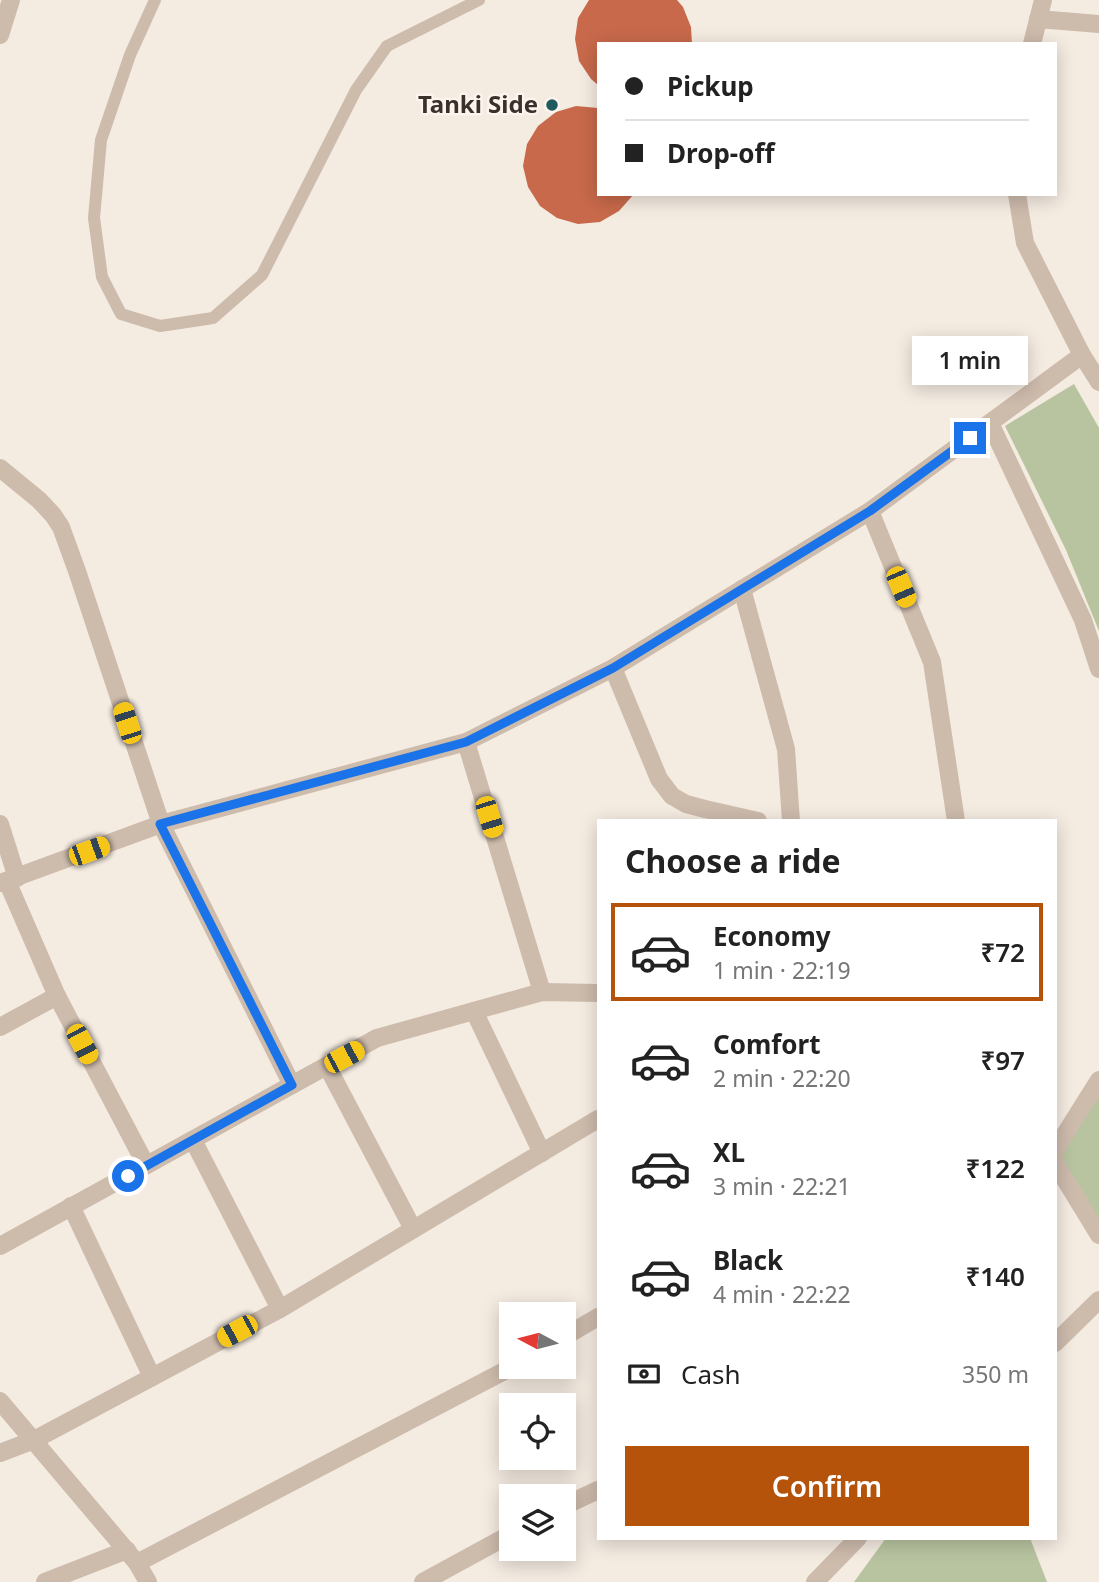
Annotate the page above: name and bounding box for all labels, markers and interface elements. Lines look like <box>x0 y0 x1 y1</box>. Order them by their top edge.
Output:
text: Pickup <box>667 68 754 104</box>
place label: Tanki Side <box>418 87 538 120</box>
marker: Tanki Side <box>544 97 560 113</box>
text: Drop-off <box>667 135 774 171</box>
callout: 1 min <box>912 336 1028 386</box>
text: 1 min <box>939 344 1001 376</box>
route end <box>954 422 986 454</box>
car <box>884 564 919 610</box>
car <box>111 700 144 746</box>
car <box>473 794 506 840</box>
car <box>66 834 113 868</box>
text: Choose a ride <box>625 839 841 882</box>
text: Economy <box>713 918 831 954</box>
icon: car <box>629 921 692 984</box>
text: ₹72 <box>980 934 1025 970</box>
text: 1 min · 22:19 <box>713 954 851 986</box>
car <box>63 1021 102 1067</box>
text: Comfort <box>713 1026 821 1062</box>
icon: car <box>629 1029 692 1092</box>
car <box>321 1038 368 1076</box>
text: ₹97 <box>980 1042 1025 1078</box>
text: 2 min · 22:20 <box>713 1062 851 1094</box>
text: XL <box>713 1134 745 1170</box>
icon: car <box>629 1137 692 1200</box>
text: ₹122 <box>966 1150 1025 1186</box>
route start <box>112 1160 144 1192</box>
text: 3 min · 22:21 <box>713 1170 851 1202</box>
text: Black <box>713 1242 783 1278</box>
icon: car <box>629 1245 692 1308</box>
text: ₹140 <box>966 1258 1025 1294</box>
text: 4 min · 22:22 <box>713 1278 851 1310</box>
north arrow <box>499 1302 576 1379</box>
map controls <box>499 1302 576 1561</box>
car <box>214 1312 261 1350</box>
icon: cash <box>625 1355 663 1393</box>
text: Cash <box>681 1356 741 1392</box>
text: 350 m <box>962 1358 1029 1390</box>
button: locate <box>499 1393 576 1470</box>
button: Confirm <box>625 1446 1029 1526</box>
button: layers <box>499 1484 576 1561</box>

